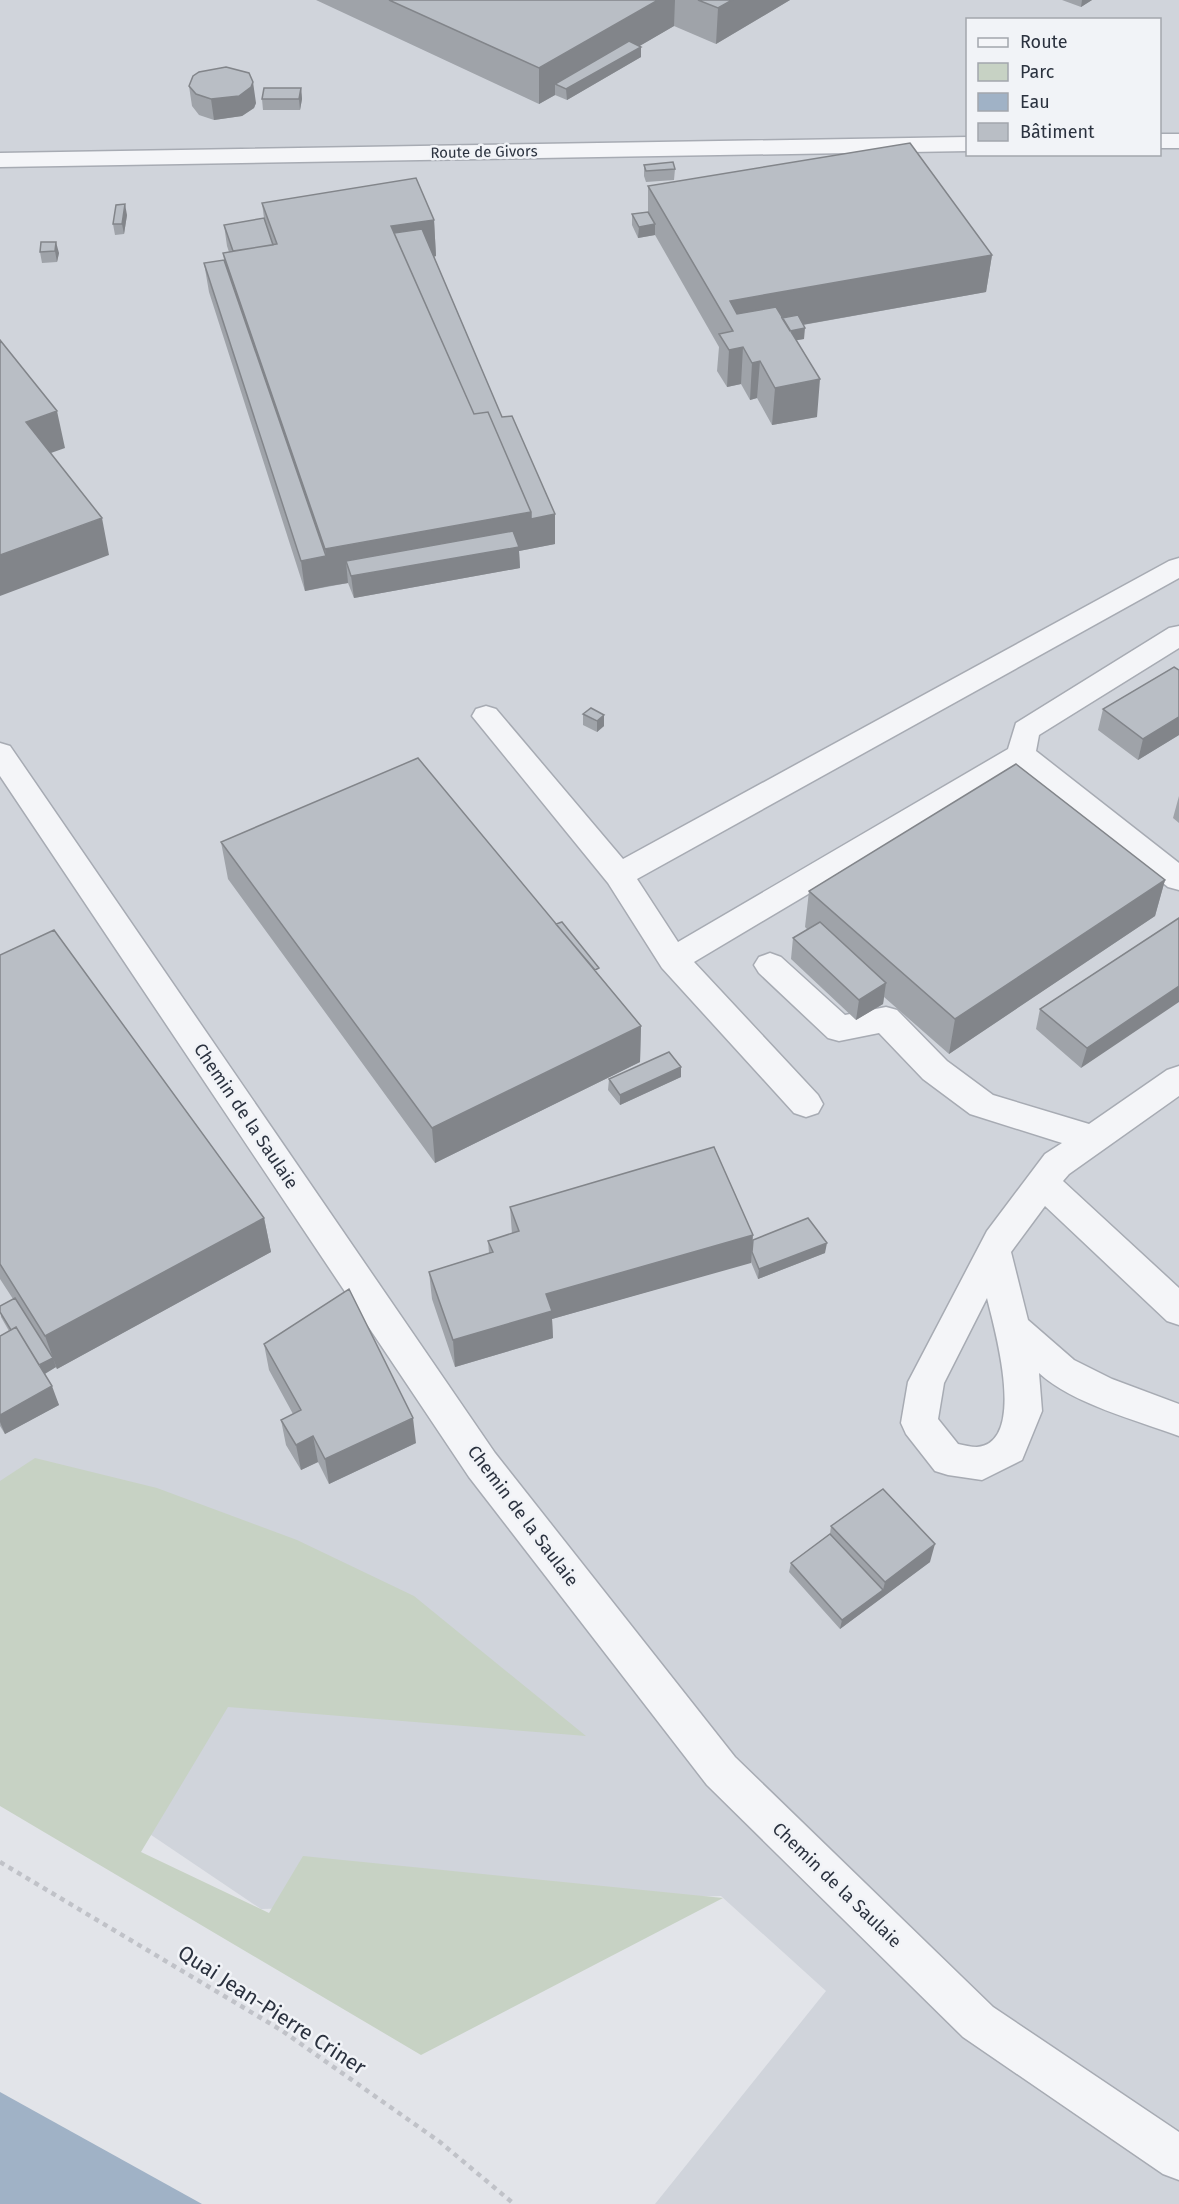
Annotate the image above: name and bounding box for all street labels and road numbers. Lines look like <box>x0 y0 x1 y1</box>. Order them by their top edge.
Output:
street label: Route de Givors <box>430 142 538 162</box>
street label: Chemin de la Saulaie <box>189 1039 303 1193</box>
street label: Chemin de la Saulaie <box>463 1441 583 1591</box>
street label: Chemin de la Saulaie <box>768 1818 906 1952</box>
street label: Quai Jean-Pierre Criner <box>173 1939 371 2081</box>

